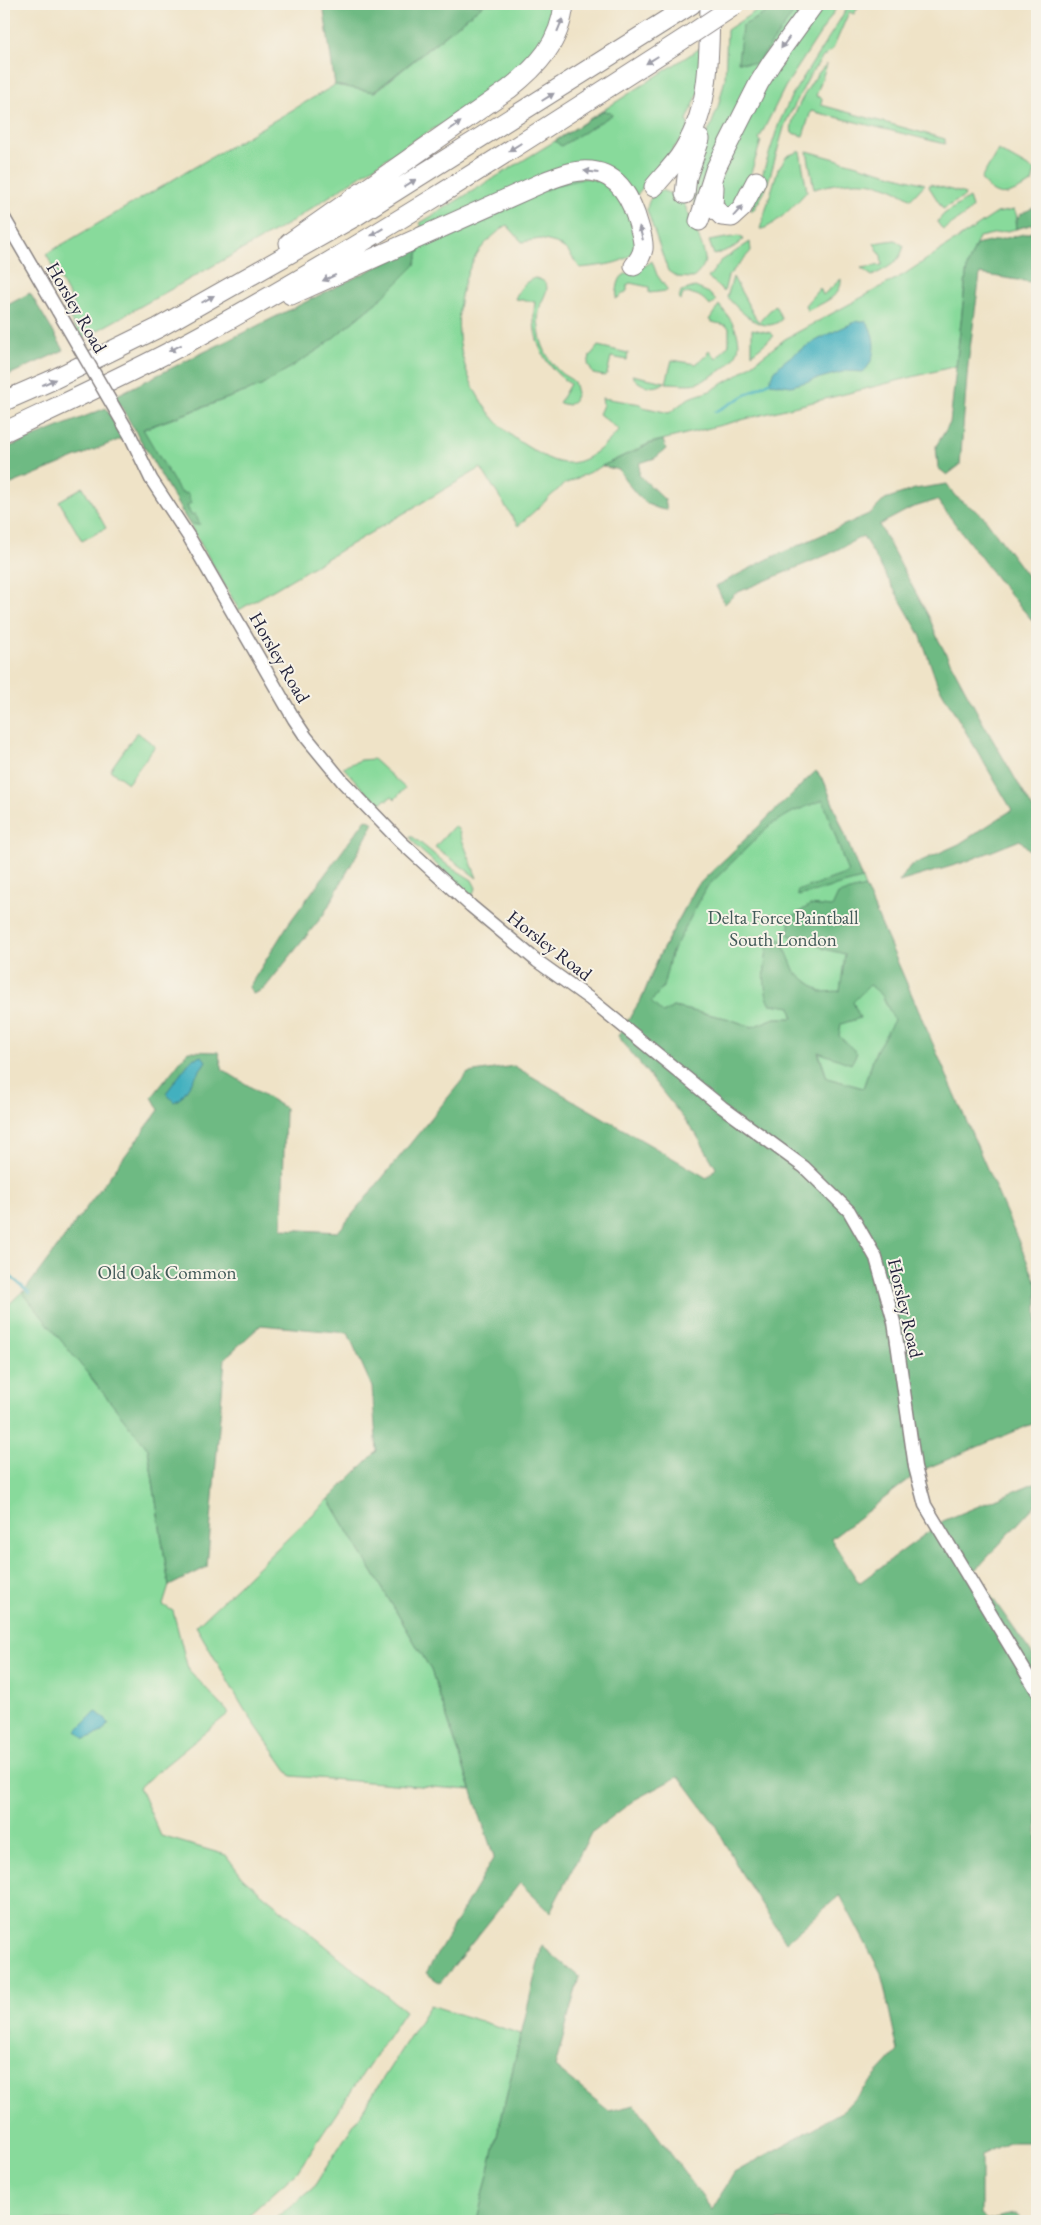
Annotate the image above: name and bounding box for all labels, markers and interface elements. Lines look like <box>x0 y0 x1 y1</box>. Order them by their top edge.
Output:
one-way arrow <box>556 18 564 32</box>
one-way arrow <box>780 36 791 49</box>
one-way arrow <box>646 55 659 64</box>
one-way arrow <box>541 92 554 101</box>
one-way arrow <box>449 121 462 131</box>
one-way arrow <box>509 142 522 151</box>
one-way arrow <box>583 168 599 176</box>
one-way arrow <box>403 178 416 188</box>
one-way arrow <box>732 205 744 217</box>
one-way arrow <box>636 225 644 240</box>
one-way arrow <box>370 227 383 236</box>
street label: Horsley Road <box>40 257 113 358</box>
one-way arrow <box>322 274 336 282</box>
one-way arrow <box>201 295 216 303</box>
one-way arrow <box>168 344 183 352</box>
one-way arrow <box>42 377 56 385</box>
street label: Horsley Road <box>243 607 316 708</box>
street label: Horsley Road <box>502 904 598 987</box>
park label: Delta Force Paintball South London <box>708 905 859 952</box>
street label: Horsley Road <box>882 1256 929 1361</box>
park label: Old Oak Common <box>97 1260 237 1285</box>

